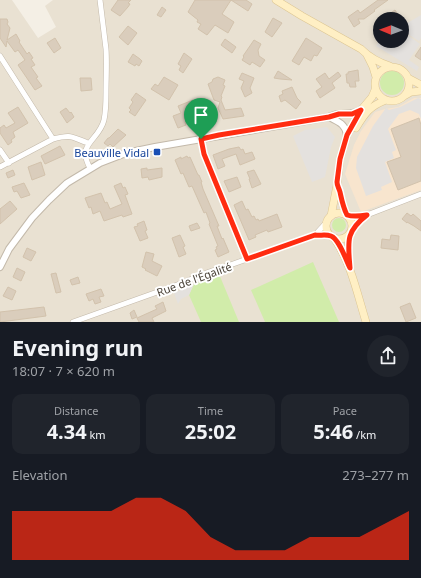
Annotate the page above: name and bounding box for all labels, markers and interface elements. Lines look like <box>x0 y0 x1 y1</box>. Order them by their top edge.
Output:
north arrow <box>373 12 409 48</box>
map controls <box>373 12 409 48</box>
pin <box>184 98 218 139</box>
icon: arrive <box>190 104 212 126</box>
place label: Beauville Vidal <box>74 145 149 160</box>
marker: Beauville Vidal <box>152 147 162 157</box>
street label: Rue de l'Égalité <box>154 258 234 300</box>
text: Evening run <box>12 332 143 362</box>
button: share <box>367 335 409 377</box>
text: 18:07 · 7 × 620 m <box>12 362 115 380</box>
text: Distance <box>54 403 98 418</box>
text: Time <box>198 403 223 418</box>
text: Pace <box>333 403 357 418</box>
text: 4.34 <box>47 418 87 445</box>
text: 25:02 <box>185 418 236 445</box>
text: 5:46 <box>313 418 353 445</box>
text: km <box>87 427 106 442</box>
text: /km <box>353 427 376 442</box>
text: Elevation <box>12 466 68 484</box>
text: 273–277 m <box>342 466 409 484</box>

